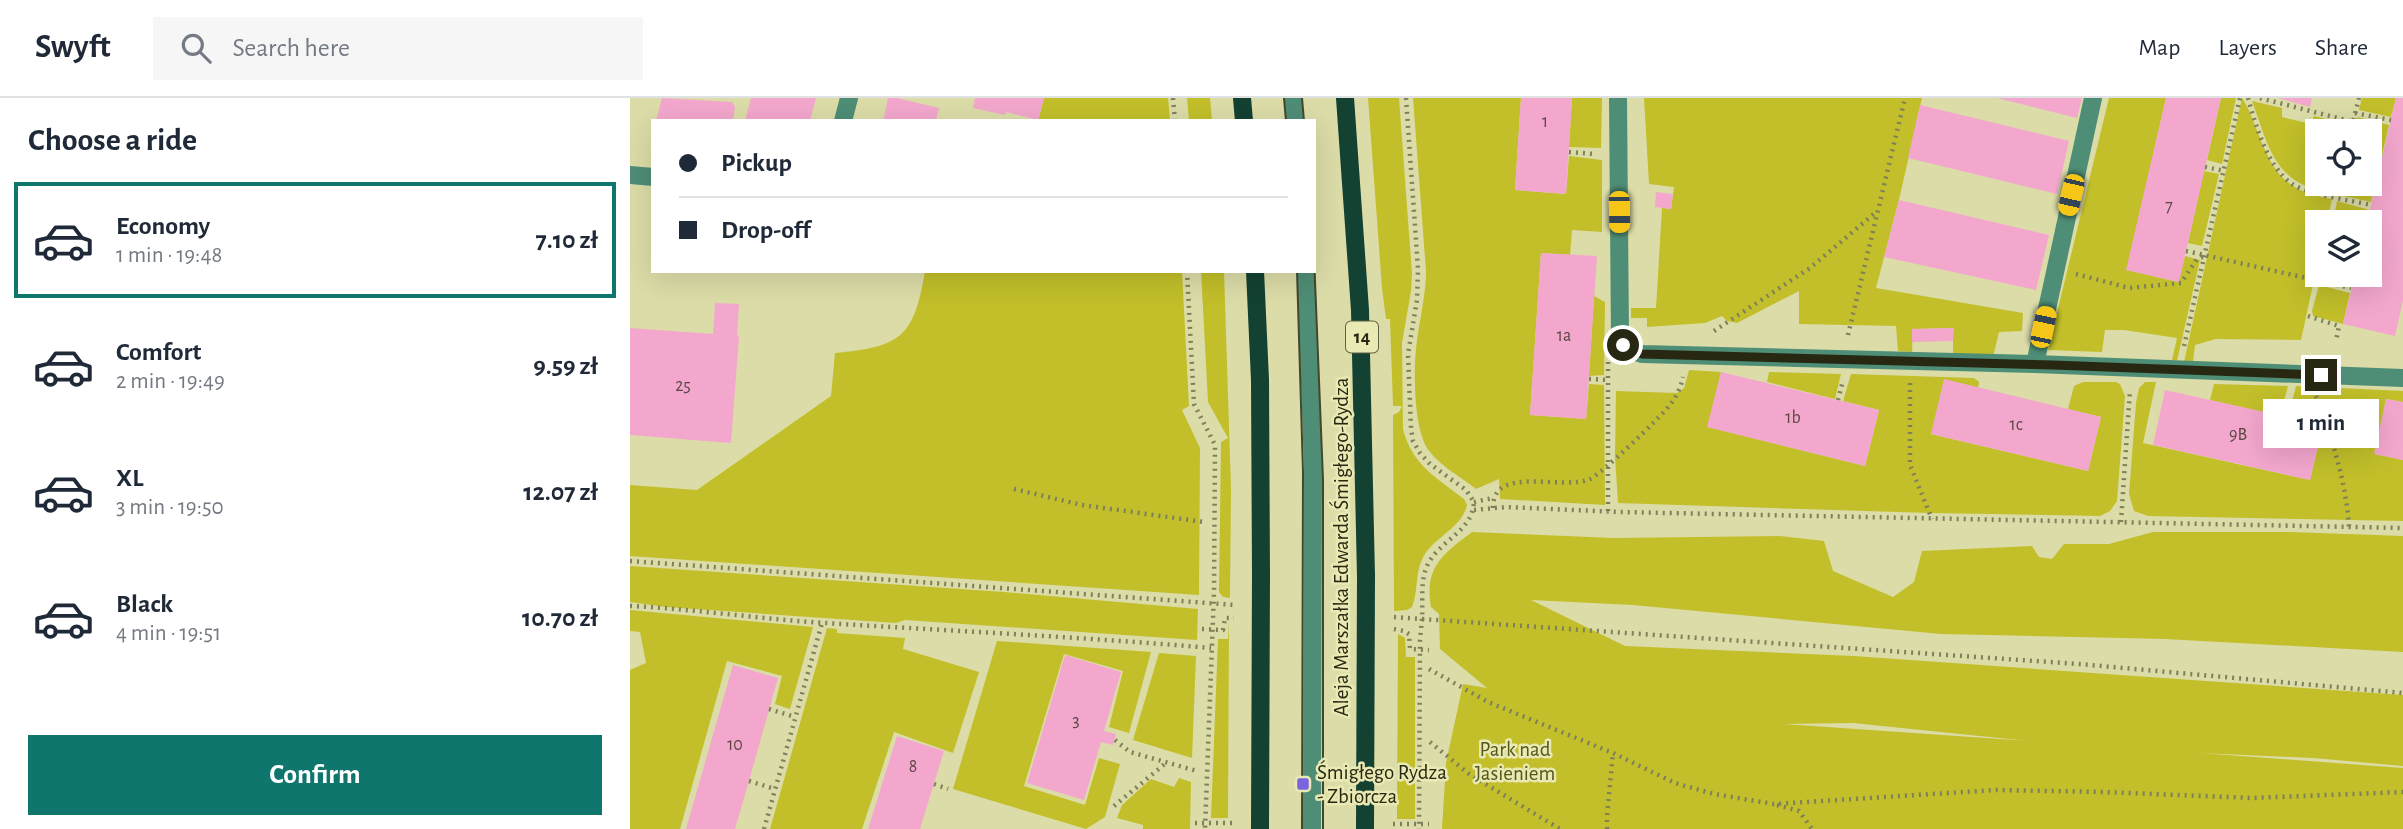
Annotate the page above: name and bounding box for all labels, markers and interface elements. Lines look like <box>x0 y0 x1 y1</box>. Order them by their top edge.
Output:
search box <box>153 17 643 80</box>
icon: search <box>177 29 215 67</box>
text: Swyft <box>35 31 111 64</box>
text: Search here <box>233 35 350 61</box>
text: Map <box>2138 36 2180 60</box>
text: Layers <box>2218 36 2277 60</box>
text: Share <box>2315 36 2368 60</box>
house number: 1 <box>1542 113 1548 131</box>
map controls <box>2305 119 2382 287</box>
button: locate <box>2305 119 2382 196</box>
text: Choose a ride <box>28 124 197 156</box>
text: Pickup <box>721 150 792 176</box>
car <box>2057 172 2086 218</box>
car <box>1609 191 1630 233</box>
house number: 7 <box>2165 198 2173 216</box>
icon: car <box>32 209 95 272</box>
button: layers <box>2305 210 2382 287</box>
text: Economy <box>116 213 210 239</box>
text: Drop-off <box>721 217 810 243</box>
text: 7.10 zł <box>535 227 598 253</box>
text: 1 min · 19:48 <box>116 244 222 267</box>
car <box>2029 304 2058 350</box>
road number: 14 <box>1346 322 1378 353</box>
house number: 1a <box>1557 327 1571 345</box>
route start <box>1607 329 1639 361</box>
icon: car <box>32 335 95 398</box>
text: Comfort <box>116 339 201 365</box>
text: 9.59 zł <box>533 353 598 379</box>
route end <box>2305 359 2337 391</box>
text: 2 min · 19:49 <box>116 370 225 393</box>
house number: 25 <box>675 377 691 395</box>
street label: Aleja Marszałka Edwarda Śmigłego-Rydza <box>1328 377 1352 717</box>
callout: 1 min <box>2263 400 2379 448</box>
house number: 1b <box>1785 409 1801 427</box>
text: 1 min <box>2297 412 2345 435</box>
house number: 1c <box>2009 416 2023 434</box>
house number: 9B <box>2229 426 2247 444</box>
icon: car <box>32 461 95 524</box>
text: XL <box>116 465 143 491</box>
text: 12.07 zł <box>523 479 598 505</box>
text: 3 min · 19:50 <box>116 496 224 519</box>
icon: car <box>32 587 95 650</box>
text: Black <box>116 591 173 617</box>
text: 10.70 zł <box>522 605 598 631</box>
text: 4 min · 19:51 <box>116 622 221 645</box>
house number: 3 <box>1072 712 1080 730</box>
button: Confirm <box>28 735 602 815</box>
house number: 10 <box>727 736 743 754</box>
park label: Park nad Jasieniem <box>1475 739 1555 784</box>
house number: 8 <box>909 758 917 776</box>
place label: Śmigłego Rydza - Zbiorcza <box>1317 759 1447 807</box>
marker: Śmigłego Rydza - Zbiorcza <box>1295 776 1311 792</box>

